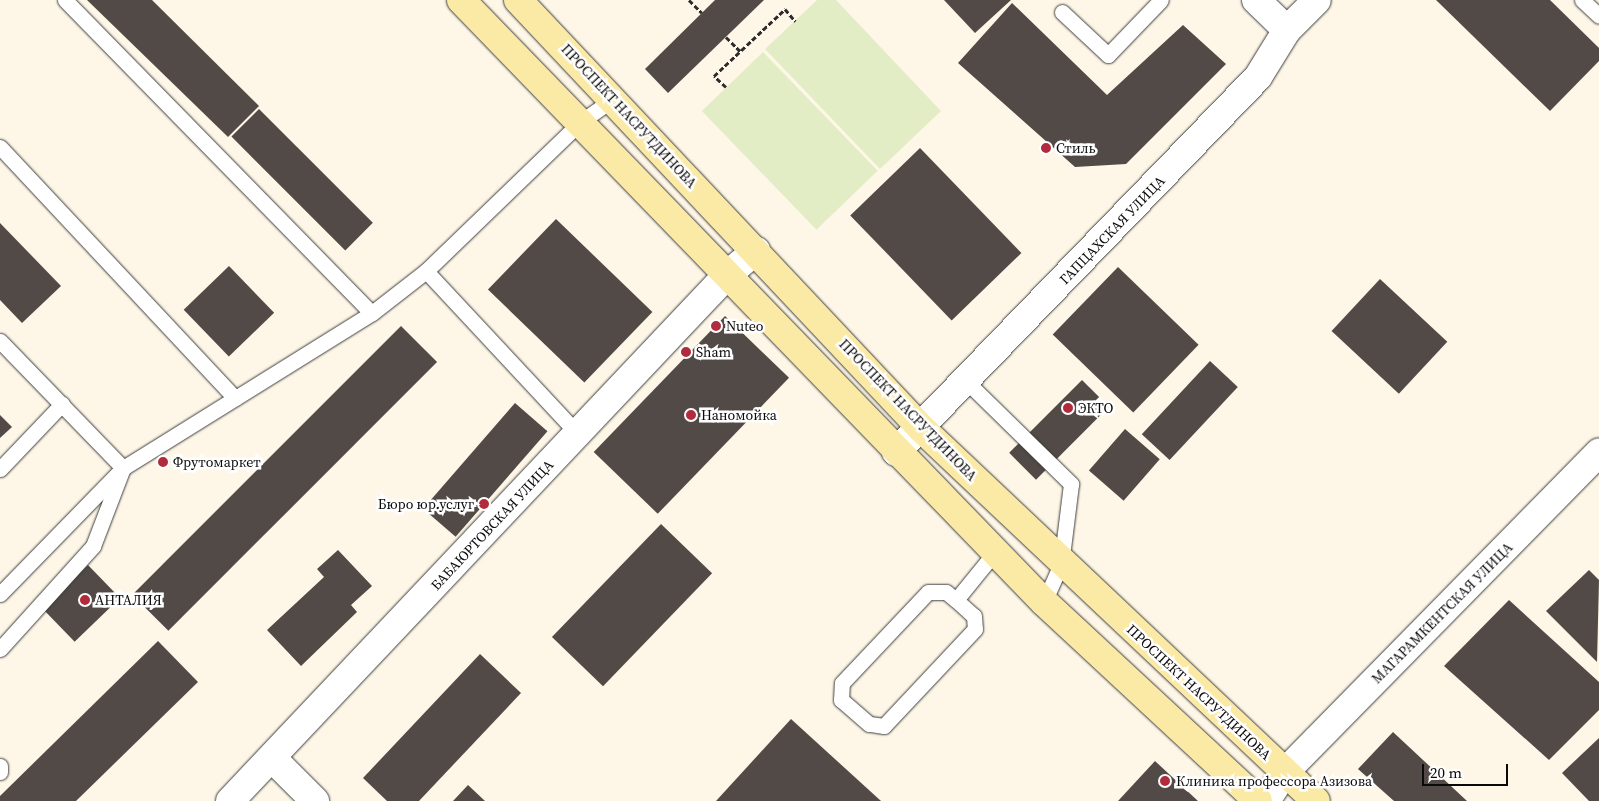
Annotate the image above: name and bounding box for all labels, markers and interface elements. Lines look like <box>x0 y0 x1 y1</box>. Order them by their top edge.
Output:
street label: ПРОСПЕКТ НАСРУТДИНОВА <box>558 40 700 192</box>
place label: Стиль <box>1056 140 1096 156</box>
marker: Стиль <box>1040 142 1052 154</box>
street label: ГАПЦАХСКАЯ УЛИЦА <box>1056 172 1168 288</box>
place label: Nuteo <box>726 318 764 334</box>
marker: Nuteo <box>710 320 722 332</box>
street label: ПРОСПЕКТ НАСРУТДИНОВА <box>836 335 980 485</box>
place label: Sham <box>696 344 731 360</box>
marker: Sham <box>680 346 692 358</box>
place label: ЭКТО <box>1078 400 1113 416</box>
marker: ЭКТО <box>1062 402 1074 414</box>
place label: Наномойка <box>701 407 777 423</box>
marker: Наномойка <box>685 409 697 421</box>
place label: Фрутомаркет <box>173 454 261 470</box>
marker: Фрутомаркет <box>157 456 169 468</box>
street label: БАБАЮРТОВСКАЯ УЛИЦА <box>427 456 557 594</box>
place label: Бюро юр.услуг <box>378 496 474 512</box>
marker: Бюро юр.услуг <box>478 498 490 510</box>
street label: МАГАРАМКЕНТСКАЯ УЛИЦА <box>1368 539 1516 687</box>
place label: АНТАЛИЯ <box>95 592 162 608</box>
marker: АНТАЛИЯ <box>79 594 91 606</box>
street label: ПРОСПЕКТ НАСРУТДИНОВА <box>1123 621 1275 763</box>
scale bar <box>1424 754 1510 786</box>
text: 20 m <box>1430 762 1462 783</box>
place label: Клиника профессора Азизова <box>1176 773 1372 789</box>
marker: Клиника профессора Азизова <box>1158 774 1172 788</box>

